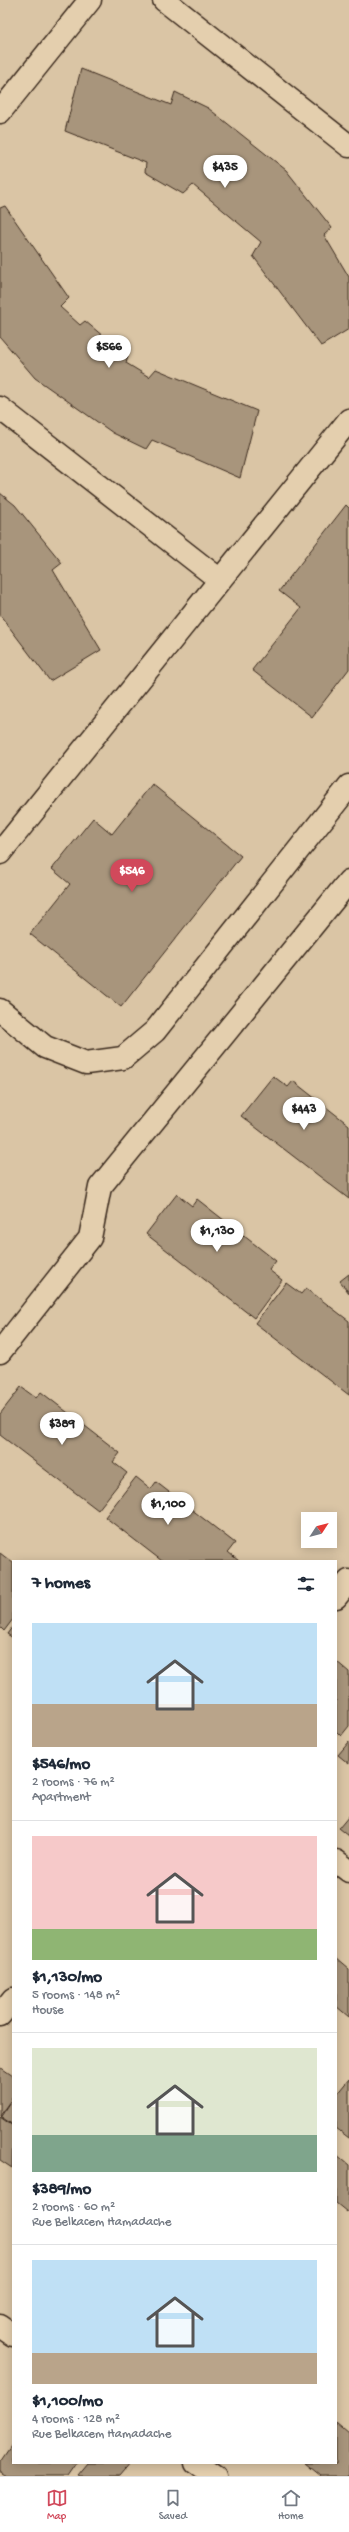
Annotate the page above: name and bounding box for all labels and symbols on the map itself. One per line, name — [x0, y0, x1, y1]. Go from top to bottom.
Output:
pin: $435 — [201, 155, 249, 189]
pin: $566 — [85, 335, 133, 369]
pin: $546 — [108, 859, 156, 893]
pin: $443 — [280, 1097, 328, 1131]
pin: $1,130 — [184, 1219, 250, 1253]
pin: $389 — [38, 1412, 86, 1446]
pin: $1,100 — [135, 1492, 201, 1526]
north arrow — [301, 1512, 337, 1548]

